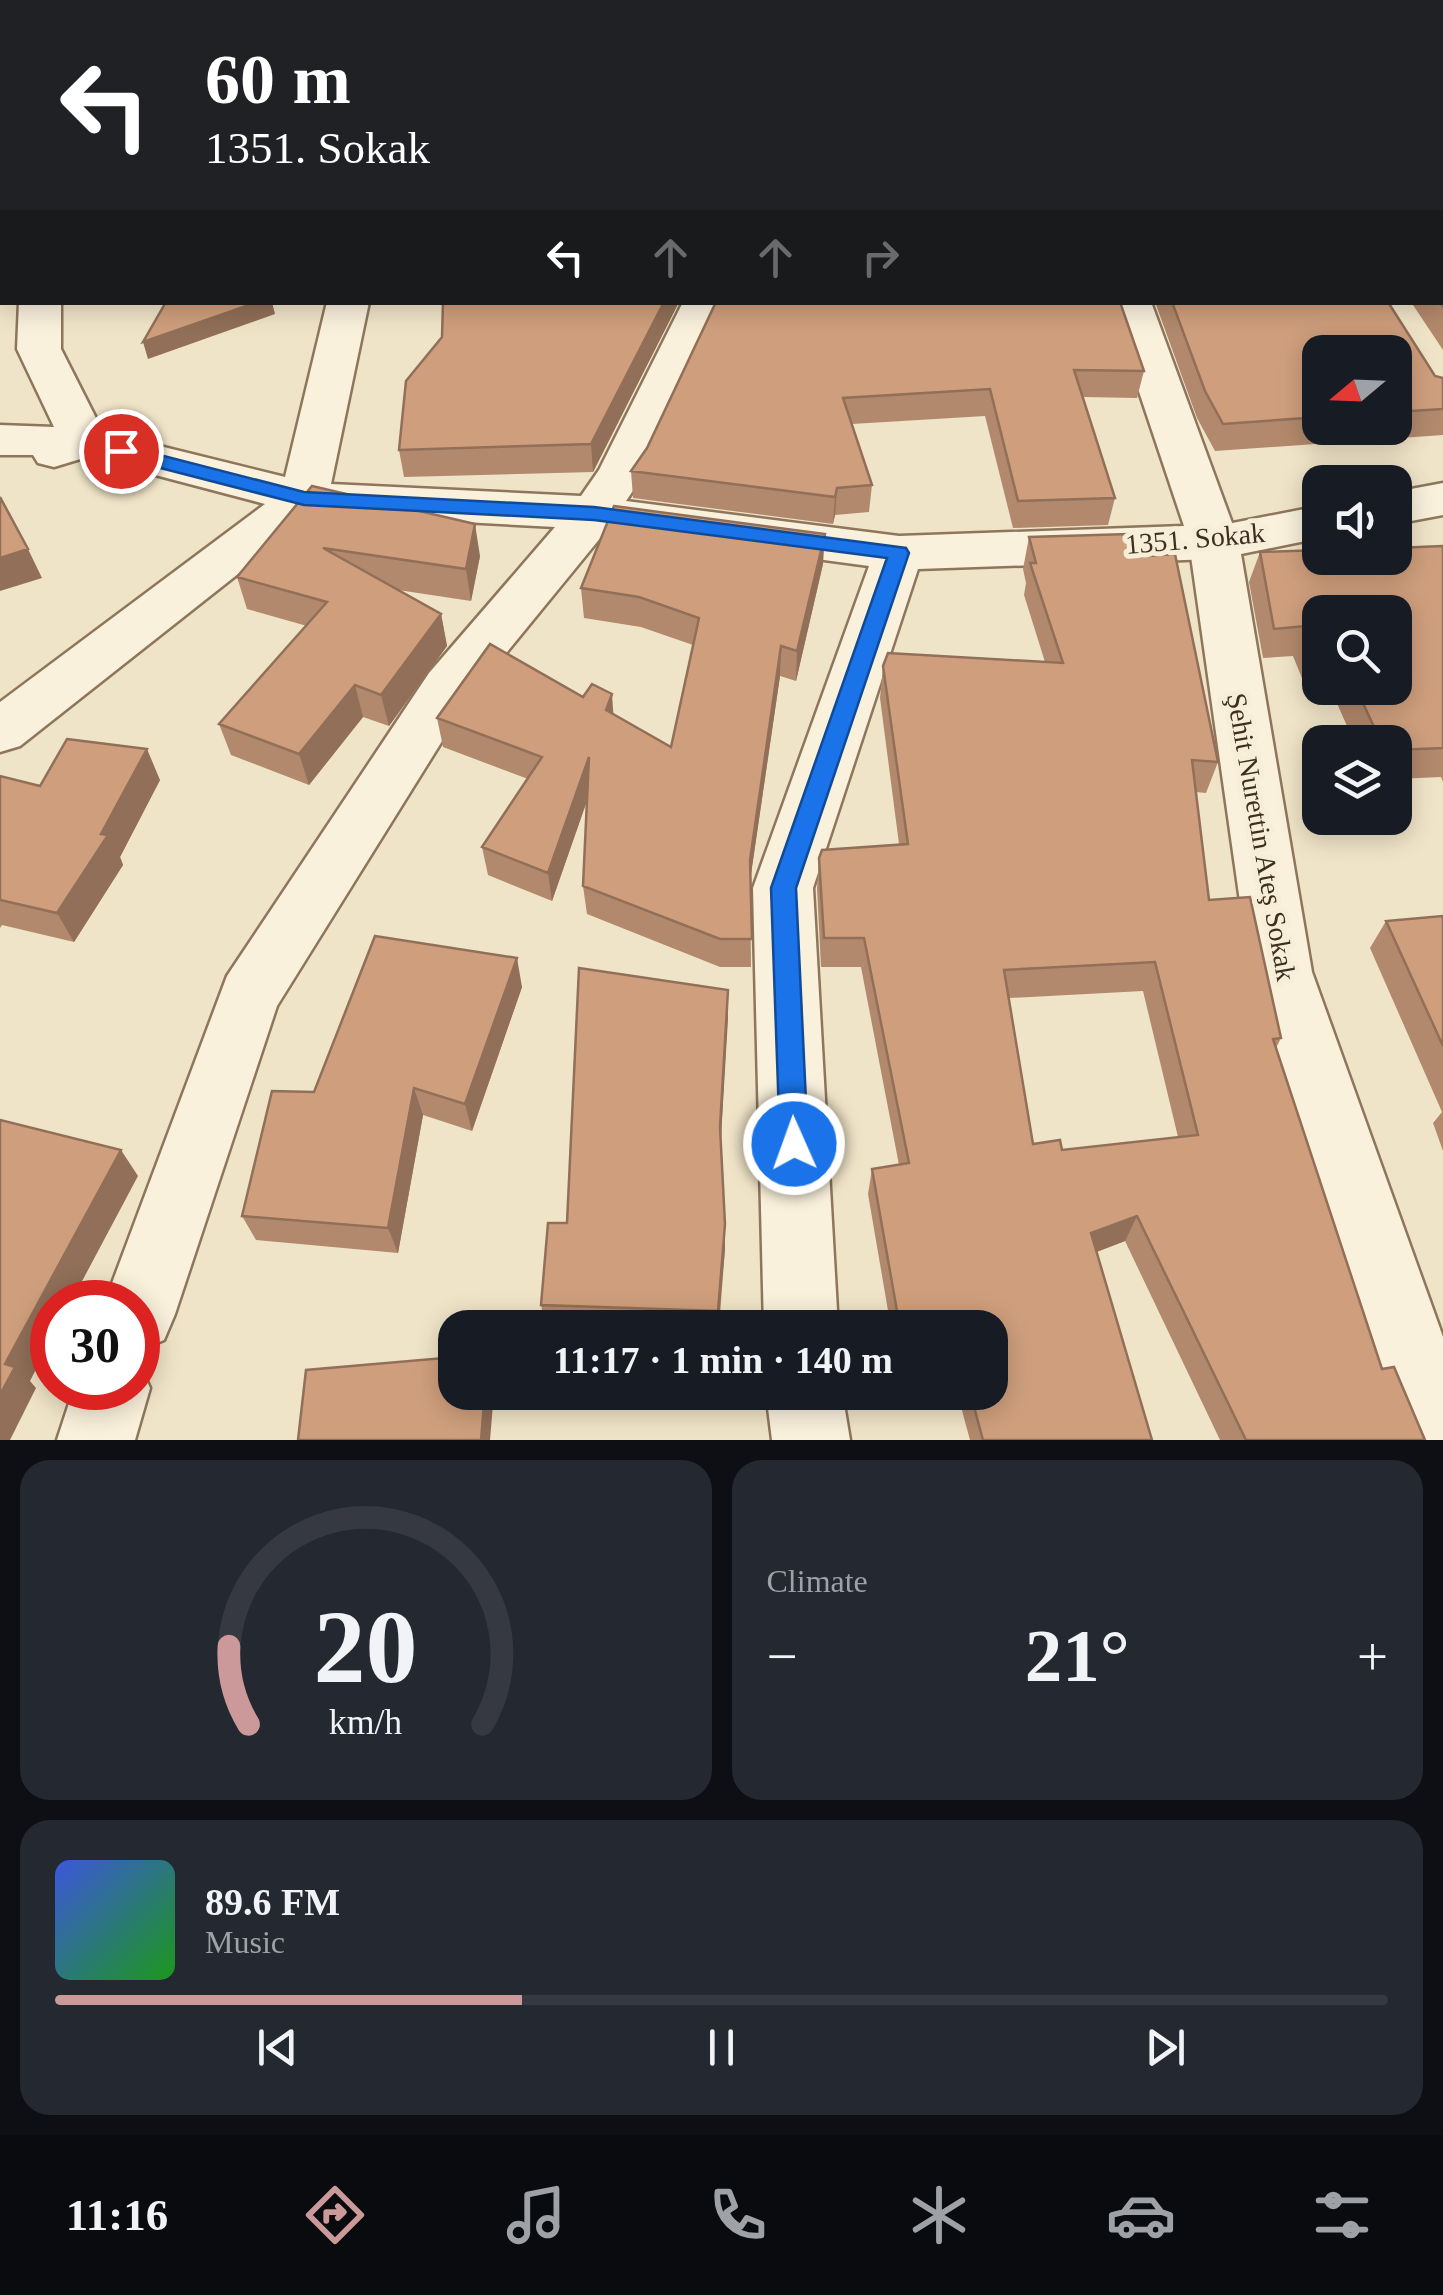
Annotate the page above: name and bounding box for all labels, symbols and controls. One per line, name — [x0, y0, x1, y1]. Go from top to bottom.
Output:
icon: left — [40, 40, 170, 170]
text: 60 m — [205, 41, 351, 118]
text: 1351. Sokak — [205, 123, 430, 173]
icon: left — [538, 230, 593, 285]
icon: ahead — [643, 230, 698, 285]
icon: ahead — [748, 230, 803, 285]
icon: right — [853, 230, 908, 285]
north arrow — [1302, 335, 1412, 445]
map controls — [1302, 335, 1412, 835]
pin — [79, 409, 164, 494]
icon: arrive — [94, 424, 149, 479]
button: sound — [1302, 465, 1412, 575]
street label: 1351. Sokak — [1124, 517, 1266, 560]
button: search — [1302, 595, 1412, 705]
street label: Şehit Nurettin Ateş Sokak — [1221, 691, 1302, 983]
button: layers — [1302, 725, 1412, 835]
position arrow — [742, 1092, 846, 1196]
speed limit sign: 30 — [30, 1280, 160, 1410]
text: 11:17 · 1 min · 140 m — [553, 1339, 893, 1381]
text: Climate — [767, 1563, 868, 1599]
text: 20 — [314, 1589, 418, 1704]
text: 21° — [1025, 1614, 1130, 1697]
text: − — [767, 1626, 798, 1687]
text: + — [1357, 1626, 1388, 1687]
text: km/h — [329, 1702, 403, 1742]
text: 89.6 FM — [205, 1881, 340, 1923]
text: Music — [205, 1924, 285, 1960]
icon: previous — [250, 2020, 305, 2075]
icon: pause — [694, 2020, 749, 2075]
icon: next — [1138, 2020, 1193, 2075]
icon: directions — [300, 2180, 370, 2250]
icon: music — [501, 2180, 571, 2250]
icon: phone — [703, 2180, 773, 2250]
icon: climate — [904, 2180, 974, 2250]
icon: car — [1106, 2180, 1176, 2250]
icon: filters — [1307, 2180, 1377, 2250]
text: 11:16 — [66, 2190, 168, 2240]

